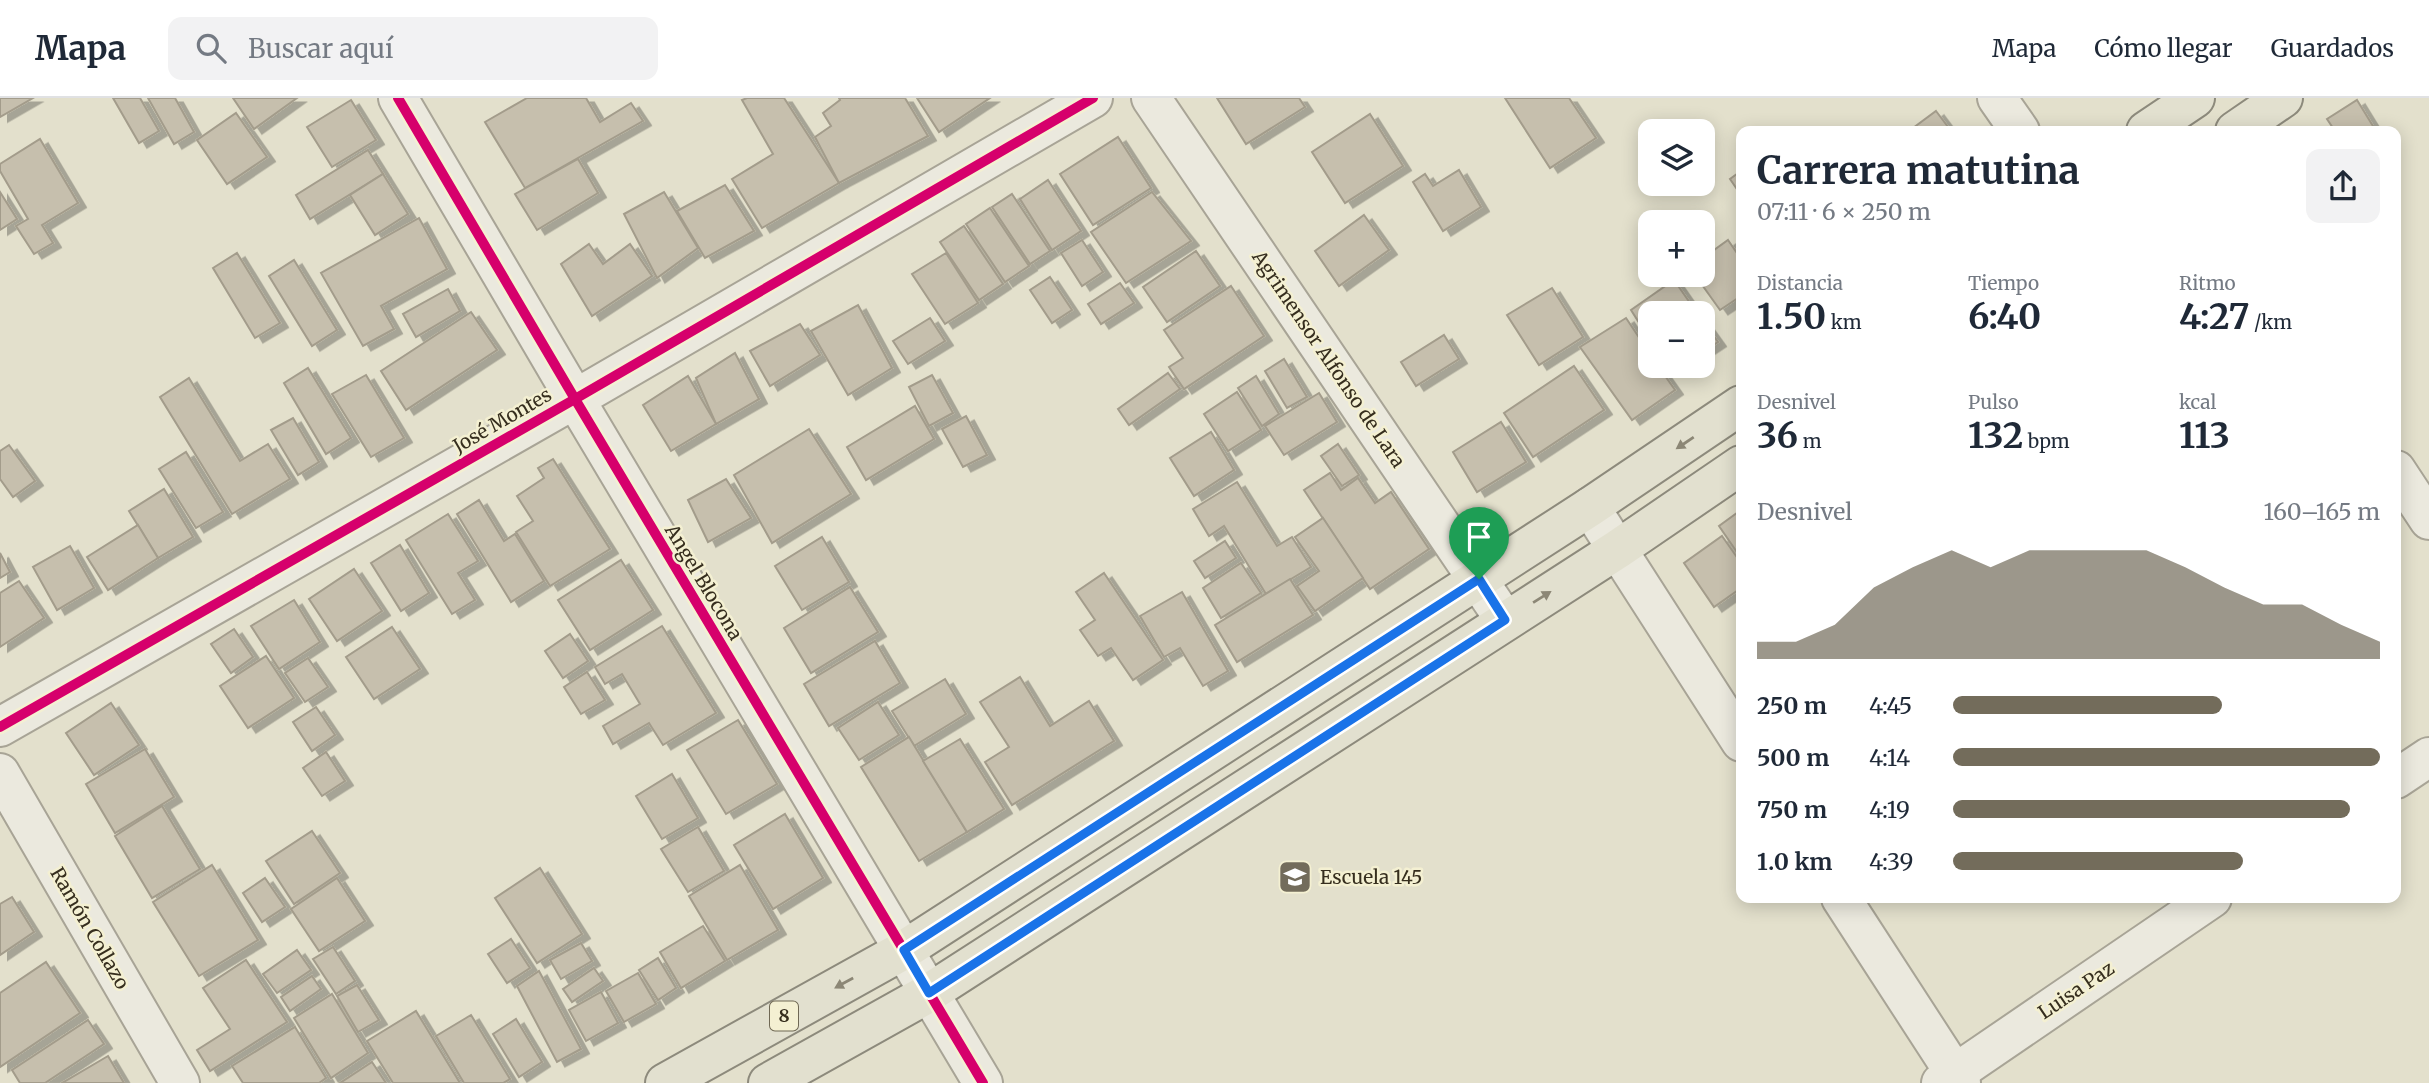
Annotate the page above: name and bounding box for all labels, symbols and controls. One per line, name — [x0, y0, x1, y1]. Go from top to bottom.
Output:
search box — [168, 17, 658, 80]
text: Mapa — [35, 28, 126, 69]
icon: search — [192, 29, 230, 67]
text: Buscar aquí — [248, 32, 393, 65]
text: Mapa — [1992, 33, 2056, 64]
text: Cómo llegar — [2094, 33, 2233, 64]
text: Guardados — [2271, 33, 2394, 64]
map controls — [1638, 119, 1715, 378]
button: layers — [1638, 119, 1715, 196]
text: Carrera matutina — [1757, 147, 2080, 194]
button: share — [2306, 149, 2380, 223]
text: 07:11 · 6 × 250 m — [1757, 197, 1931, 226]
button: + — [1638, 210, 1715, 287]
street label: Agrimensor Alfonso de Lara — [1247, 245, 1411, 472]
text: Distancia — [1757, 271, 1843, 295]
text: Tiempo — [1968, 271, 2039, 295]
text: Ritmo — [2179, 271, 2236, 295]
text: 1.50 — [1757, 295, 1826, 339]
text: 6:40 — [1968, 295, 2041, 339]
text: 4:27 — [2179, 295, 2249, 339]
button: − — [1638, 301, 1715, 378]
text: km — [1826, 310, 1862, 334]
text: /km — [2249, 310, 2292, 334]
street label: José Montes — [448, 382, 556, 458]
text: Desnivel — [1757, 390, 1836, 414]
text: Pulso — [1968, 390, 2018, 414]
text: kcal — [2179, 390, 2216, 414]
text: 36 — [1757, 414, 1798, 458]
text: 132 — [1968, 414, 2023, 458]
text: 113 — [2179, 414, 2230, 458]
text: m — [1798, 429, 1822, 453]
text: bpm — [2023, 429, 2070, 453]
one-way arrow — [1675, 437, 1695, 450]
text: Desnivel — [1757, 497, 1852, 526]
text: 160–165 m — [2263, 497, 2380, 526]
pin — [1449, 507, 1509, 579]
icon: arrive — [1460, 518, 1498, 556]
street label: Angel Blocona — [660, 519, 748, 644]
one-way arrow — [1533, 590, 1552, 603]
text: 250 m — [1757, 691, 1827, 720]
text: 4:45 — [1869, 691, 1912, 720]
text: 500 m — [1757, 743, 1829, 772]
text: 4:14 — [1869, 743, 1910, 772]
text: 750 m — [1757, 795, 1827, 824]
text: 4:19 — [1869, 795, 1910, 824]
text: 1.0 km — [1757, 847, 1832, 876]
text: 4:39 — [1869, 847, 1913, 876]
school or university icon: Escuela 145 — [1276, 858, 1314, 896]
street label: Ramón Collazo — [45, 863, 135, 993]
place label: Escuela 145 — [1320, 865, 1422, 889]
street label: Luisa Paz — [2033, 956, 2119, 1024]
one-way arrow — [835, 977, 854, 989]
road number: 8 — [770, 1001, 798, 1030]

